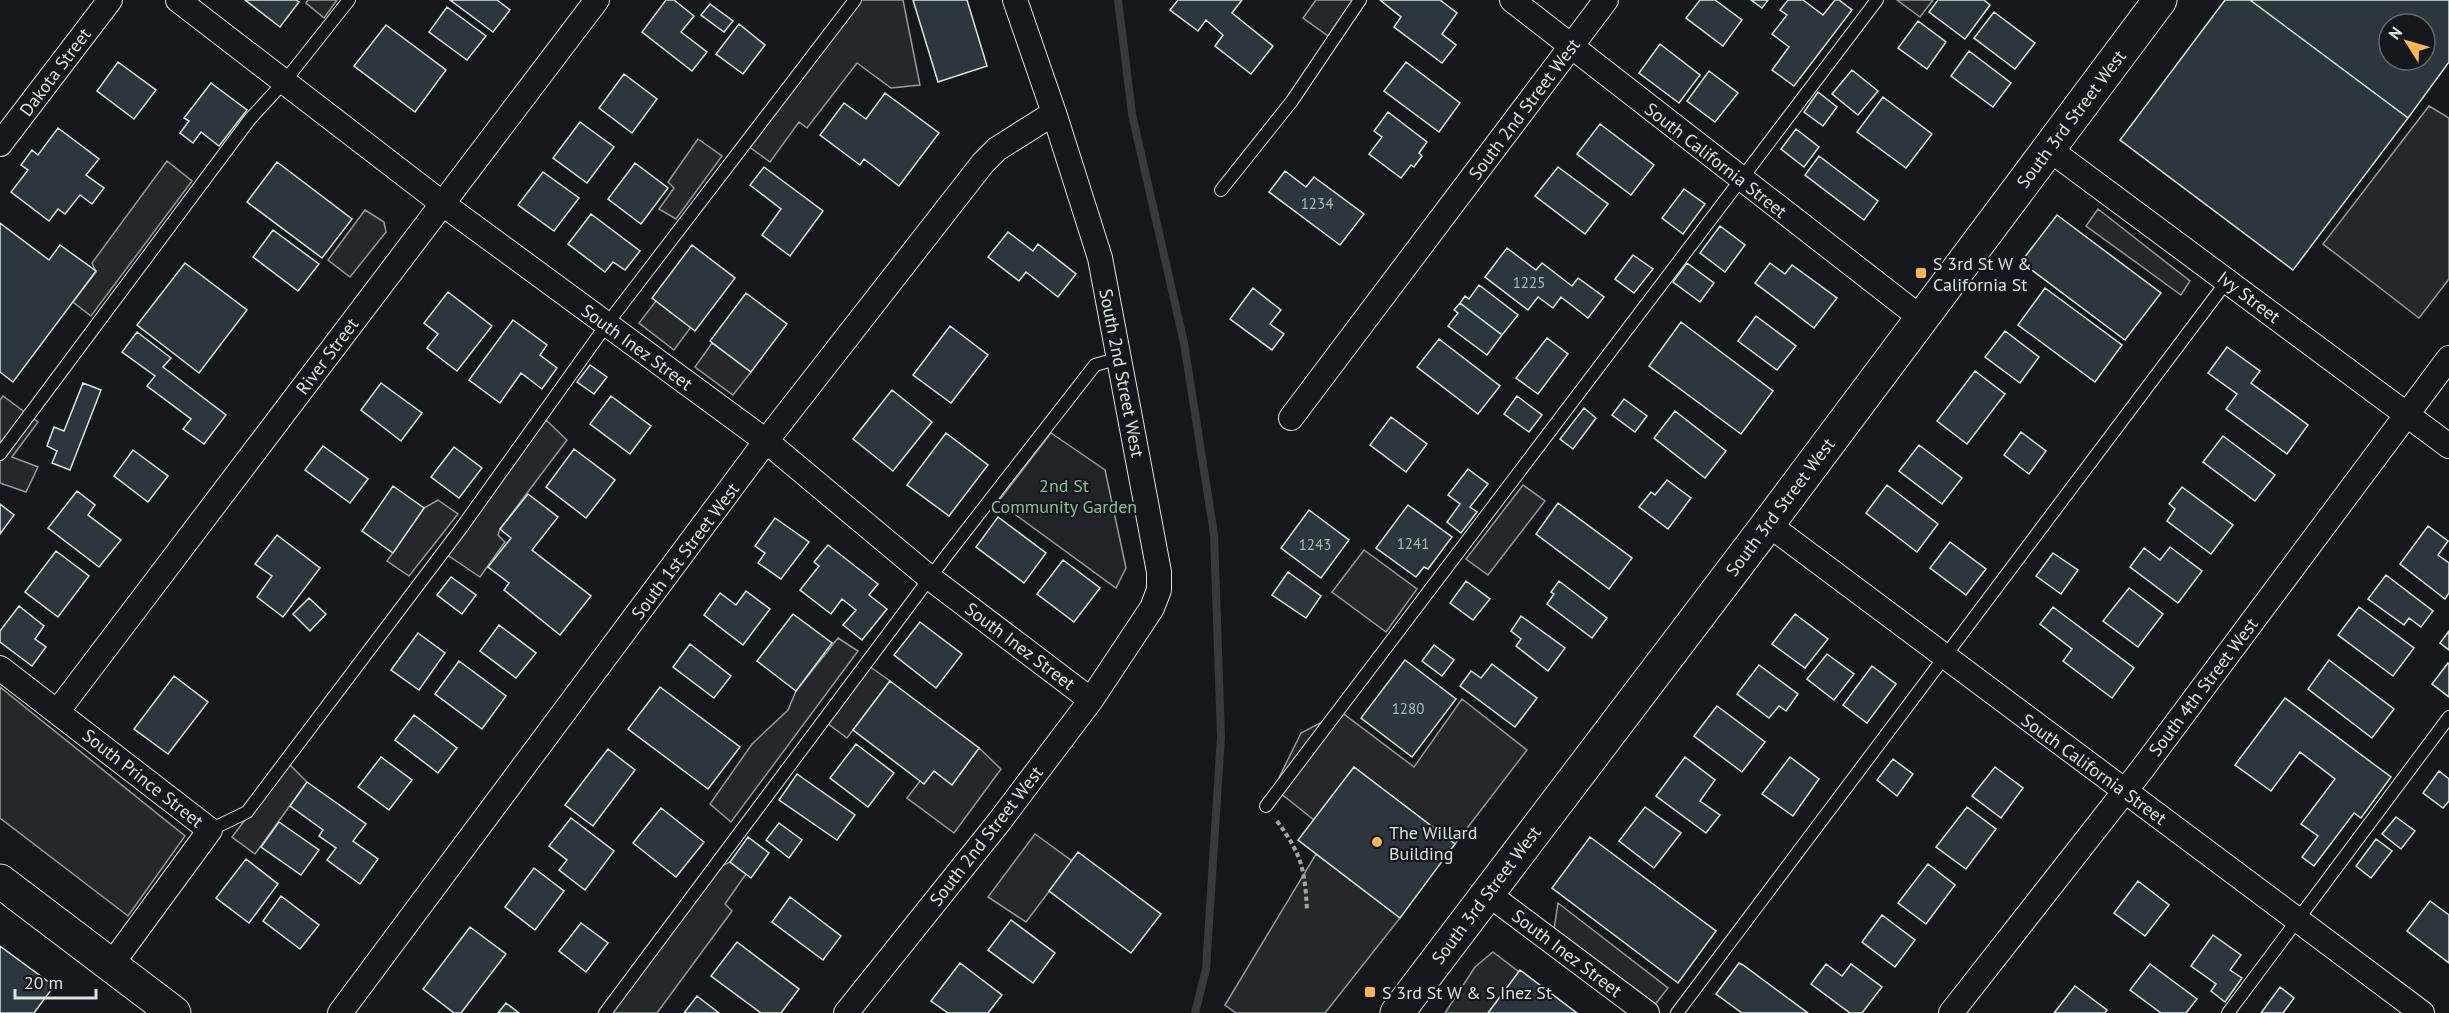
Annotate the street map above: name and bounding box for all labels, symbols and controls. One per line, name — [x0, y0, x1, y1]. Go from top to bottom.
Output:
north arrow — [2377, 12, 2437, 72]
street label: Dakota Street — [14, 23, 96, 121]
text: N — [2384, 23, 2406, 43]
street label: South 2nd Street West — [1463, 34, 1585, 184]
street label: South 3rd Street West — [2011, 45, 2131, 193]
street label: South California Street — [1640, 97, 1792, 223]
house number: 1234 — [1301, 194, 1333, 213]
place label: S 3rd St W & California St — [1933, 252, 2032, 296]
marker: S 3rd St W & California St — [1914, 266, 1928, 280]
street label: Ivy Street — [2213, 266, 2285, 328]
house number: 1225 — [1513, 273, 1545, 292]
street label: South 2nd Street West — [1094, 287, 1150, 459]
street label: South Inez Street — [577, 299, 697, 395]
street label: River Street — [291, 313, 363, 399]
street label: South 3rd Street West — [1720, 433, 1840, 581]
park label: 2nd St Community Garden — [991, 474, 1137, 518]
street label: South 1st Street West — [626, 478, 744, 624]
house number: 1241 — [1397, 534, 1429, 553]
house number: 1243 — [1299, 535, 1331, 554]
street label: South Inez Street — [960, 597, 1080, 695]
street label: South 4th Street West — [2143, 613, 2263, 761]
house number: 1280 — [1392, 699, 1424, 718]
street label: South California Street — [2017, 708, 2171, 830]
street label: South Prince Street — [78, 724, 208, 832]
street label: South 2nd Street West — [924, 761, 1048, 911]
place label: The Willard Building — [1389, 821, 1477, 865]
street label: South 3rd Street West — [1426, 821, 1546, 969]
marker: The Willard Building — [1370, 835, 1384, 849]
street label: South Inez Street — [1507, 904, 1627, 1002]
scale bar — [15, 962, 96, 1000]
text: 20 m — [24, 971, 63, 994]
place label: S 3rd St W & S Inez St — [1382, 981, 1552, 1004]
marker: S 3rd St W & S Inez St — [1363, 985, 1377, 999]

